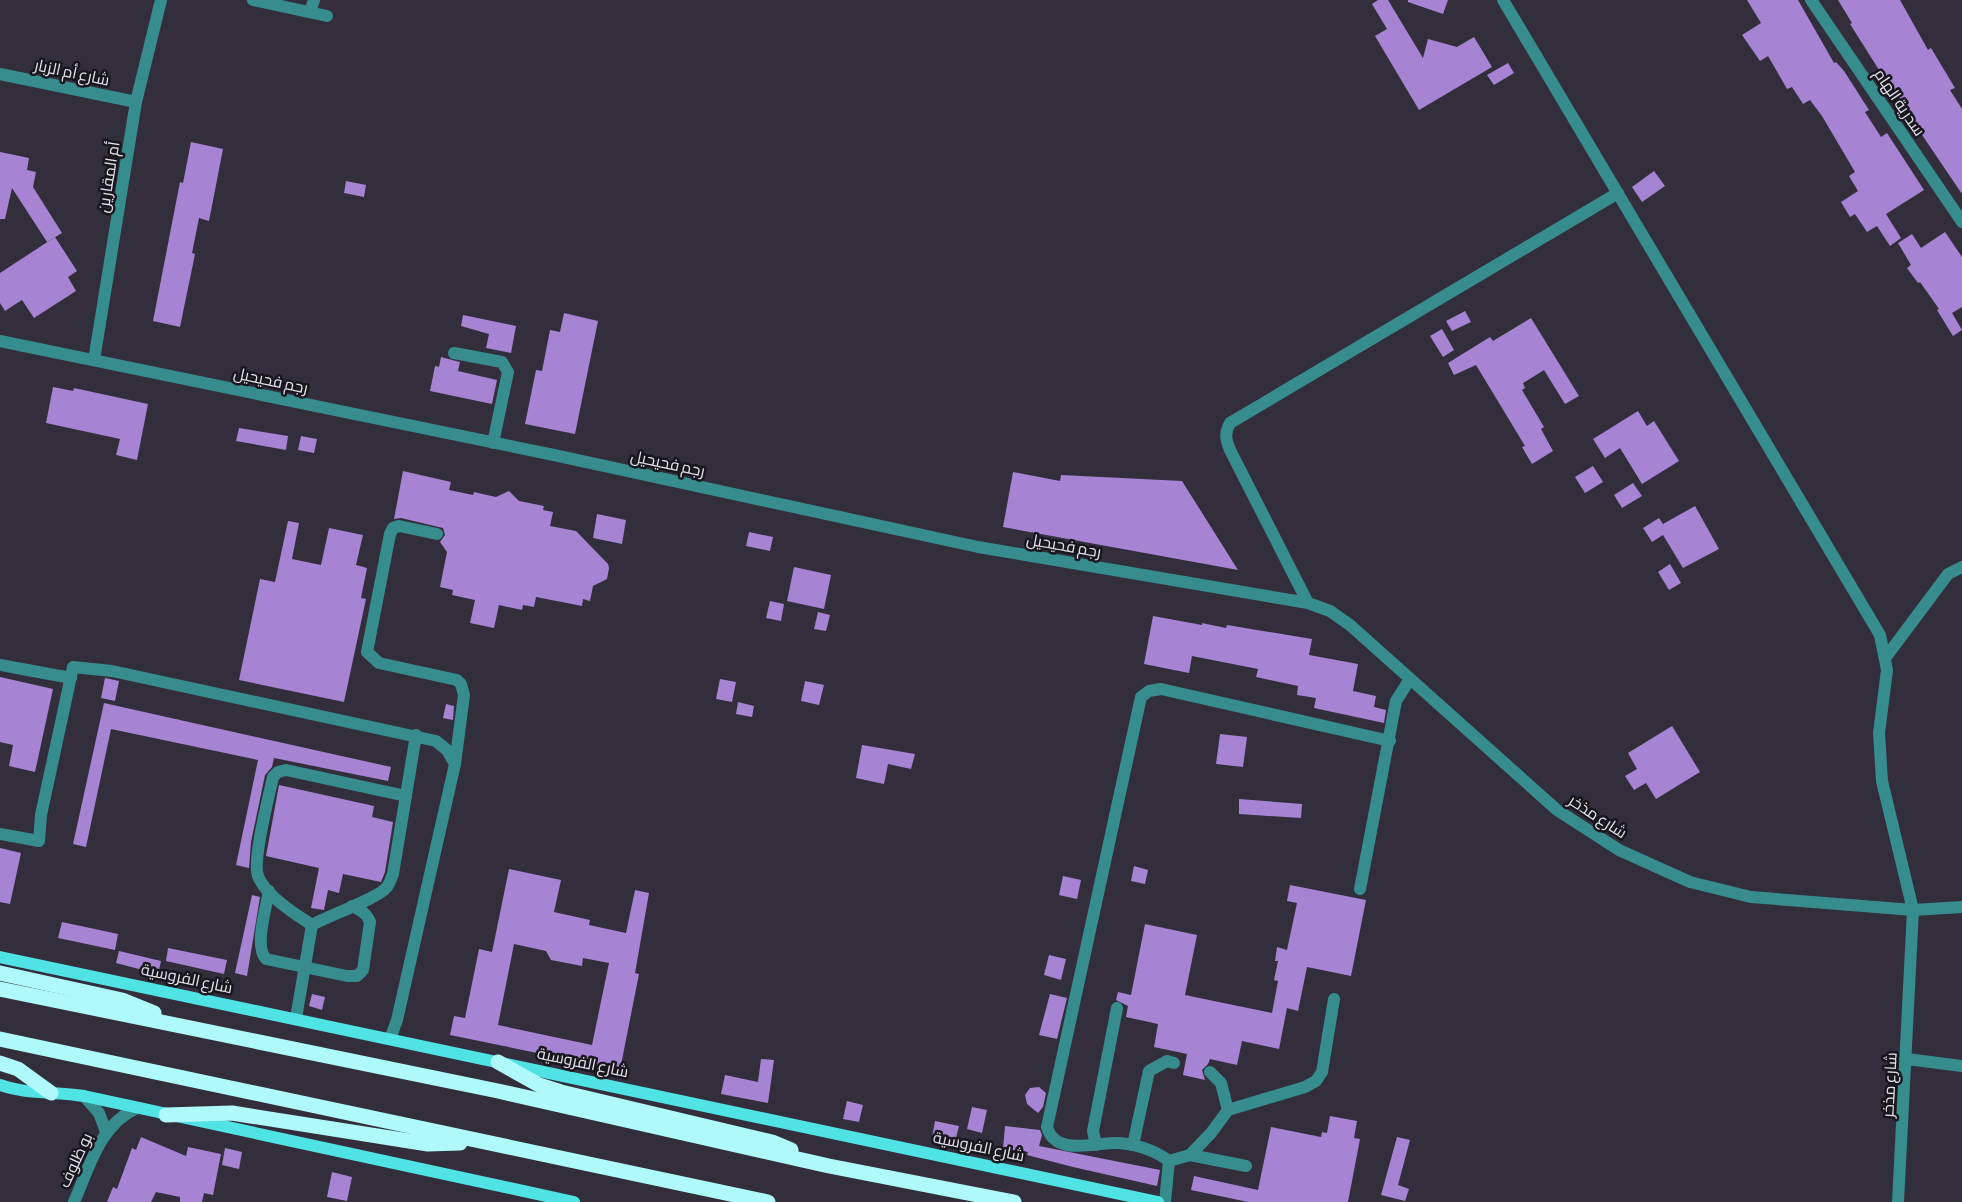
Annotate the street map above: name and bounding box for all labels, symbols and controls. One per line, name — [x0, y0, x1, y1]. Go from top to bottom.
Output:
street label: شارع أم الزبار — [31, 55, 111, 92]
street label: سدرية الهام — [1869, 65, 1929, 141]
street label: أم المقارين — [93, 140, 125, 214]
street label: رجم فحيحيل — [232, 363, 310, 400]
street label: رجم فحيحيل — [629, 446, 707, 483]
street label: رجم فحيحيل — [1025, 530, 1103, 563]
street label: شارع مذخر — [1563, 790, 1630, 844]
street label: شارع الفروسية — [139, 960, 234, 999]
street label: شارع الفروسية — [535, 1044, 630, 1083]
street label: شارع مذخر — [1878, 1052, 1903, 1119]
street label: شارع الفروسية — [931, 1128, 1026, 1167]
street label: بو ظلوف — [55, 1130, 96, 1191]

